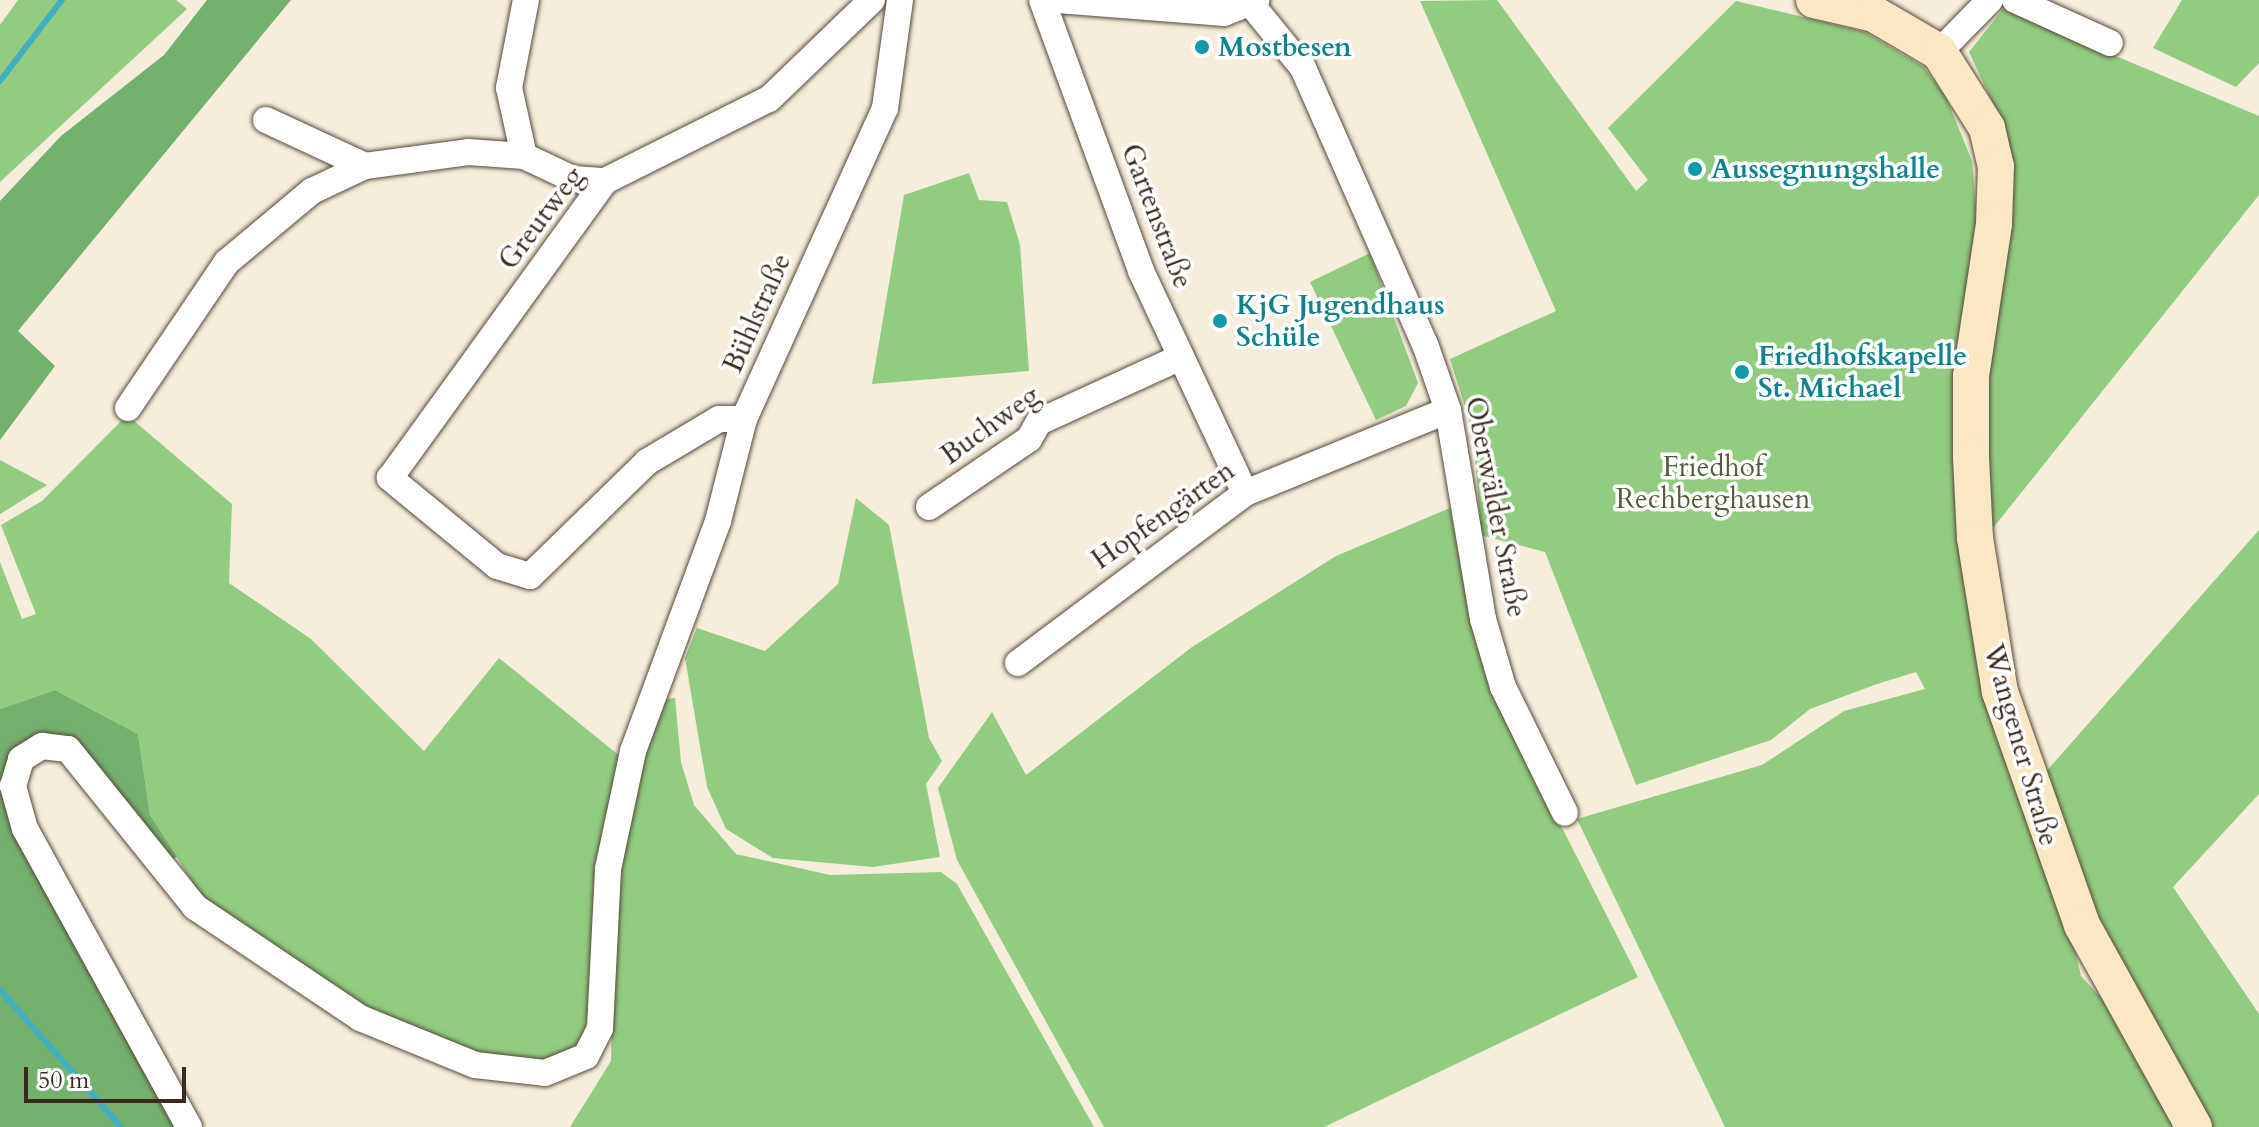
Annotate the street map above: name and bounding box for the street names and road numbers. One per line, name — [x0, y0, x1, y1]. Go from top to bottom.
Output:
street label: Gartenstraße — [1114, 139, 1200, 293]
street label: Greutweg — [491, 160, 591, 276]
street label: Bühlstraße — [716, 248, 798, 378]
street label: Buchweg — [934, 378, 1046, 472]
street label: Oberwälder Straße — [1458, 394, 1534, 620]
street label: Hopfengärten — [1085, 454, 1241, 576]
street label: Wangener Straße — [1976, 640, 2066, 850]

